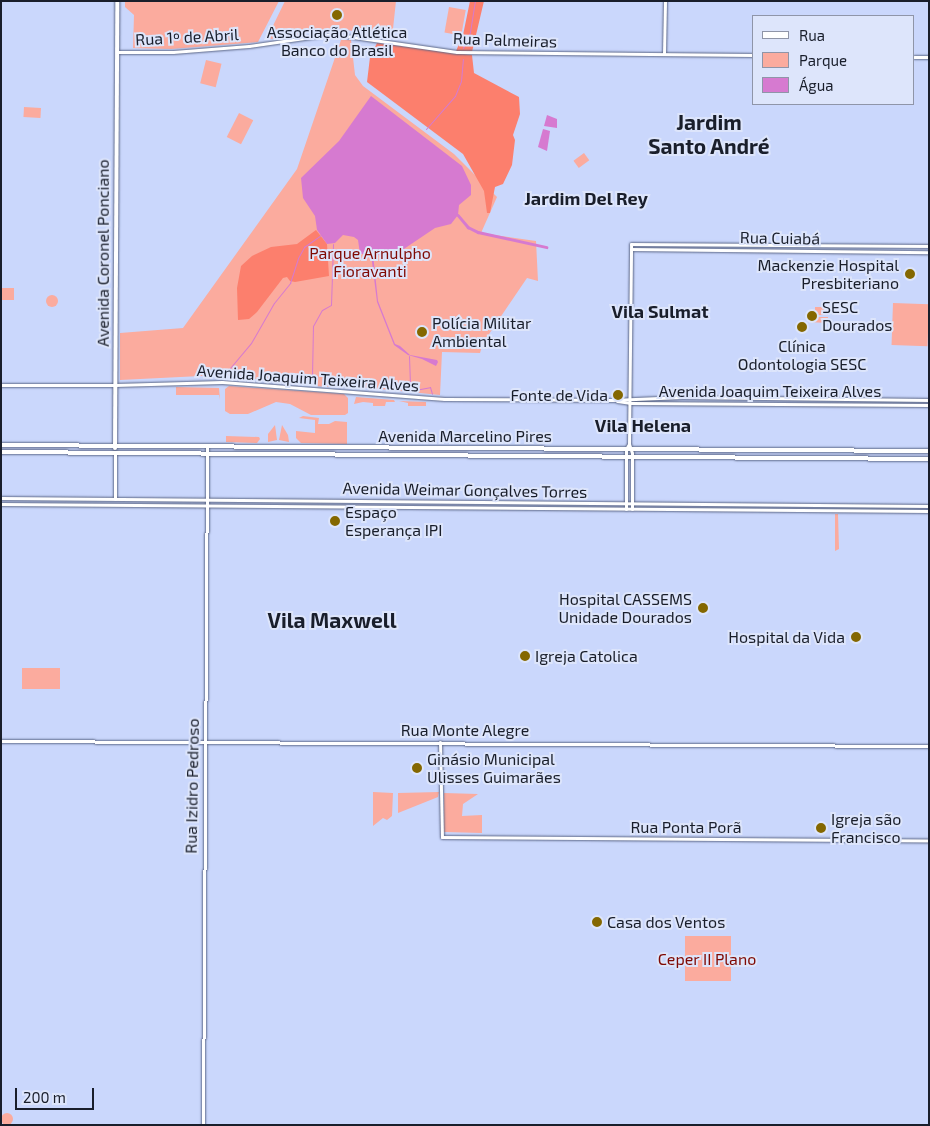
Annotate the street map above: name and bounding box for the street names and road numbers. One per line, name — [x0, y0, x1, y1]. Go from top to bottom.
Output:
street label: Rua 1º de Abril — [135, 25, 239, 49]
street label: Rua Palmeiras — [453, 29, 557, 51]
street label: Avenida Coronel Ponciano — [93, 159, 113, 347]
street label: Rua Cuiabá — [740, 228, 820, 248]
street label: Avenida Joaquim Teixeira Alves — [196, 361, 420, 395]
street label: Avenida Joaquim Teixeira Alves — [658, 381, 882, 401]
street label: Avenida Marcelino Pires — [378, 426, 552, 446]
street label: Avenida Weimar Gonçalves Torres — [342, 478, 588, 502]
street label: Rua Izidro Pedroso — [181, 718, 203, 854]
street label: Rua Monte Alegre — [400, 720, 530, 740]
street label: Rua Ponta Porã — [630, 817, 742, 837]

